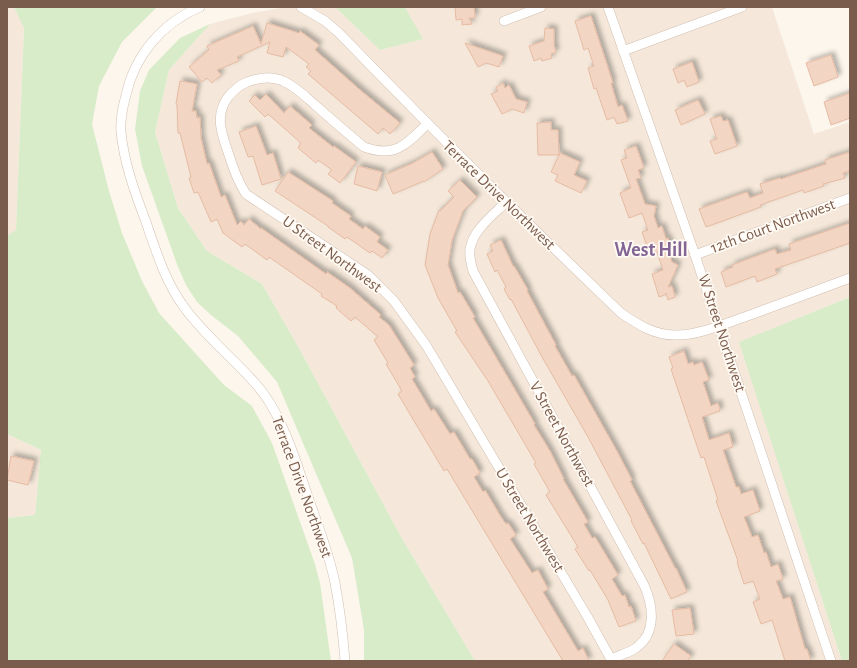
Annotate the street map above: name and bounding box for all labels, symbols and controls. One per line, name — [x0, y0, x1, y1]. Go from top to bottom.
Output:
street label: Terrace Drive Northwest — [440, 137, 558, 253]
street label: 12th Court Northwest — [709, 196, 837, 256]
street label: U Street Northwest — [279, 213, 385, 295]
district label: West Hill — [614, 240, 688, 260]
street label: W Street Northwest — [695, 272, 749, 394]
street label: V Street Northwest — [527, 379, 597, 489]
street label: Terrace Drive Northwest — [269, 414, 335, 560]
street label: U Street Northwest — [493, 465, 567, 575]

